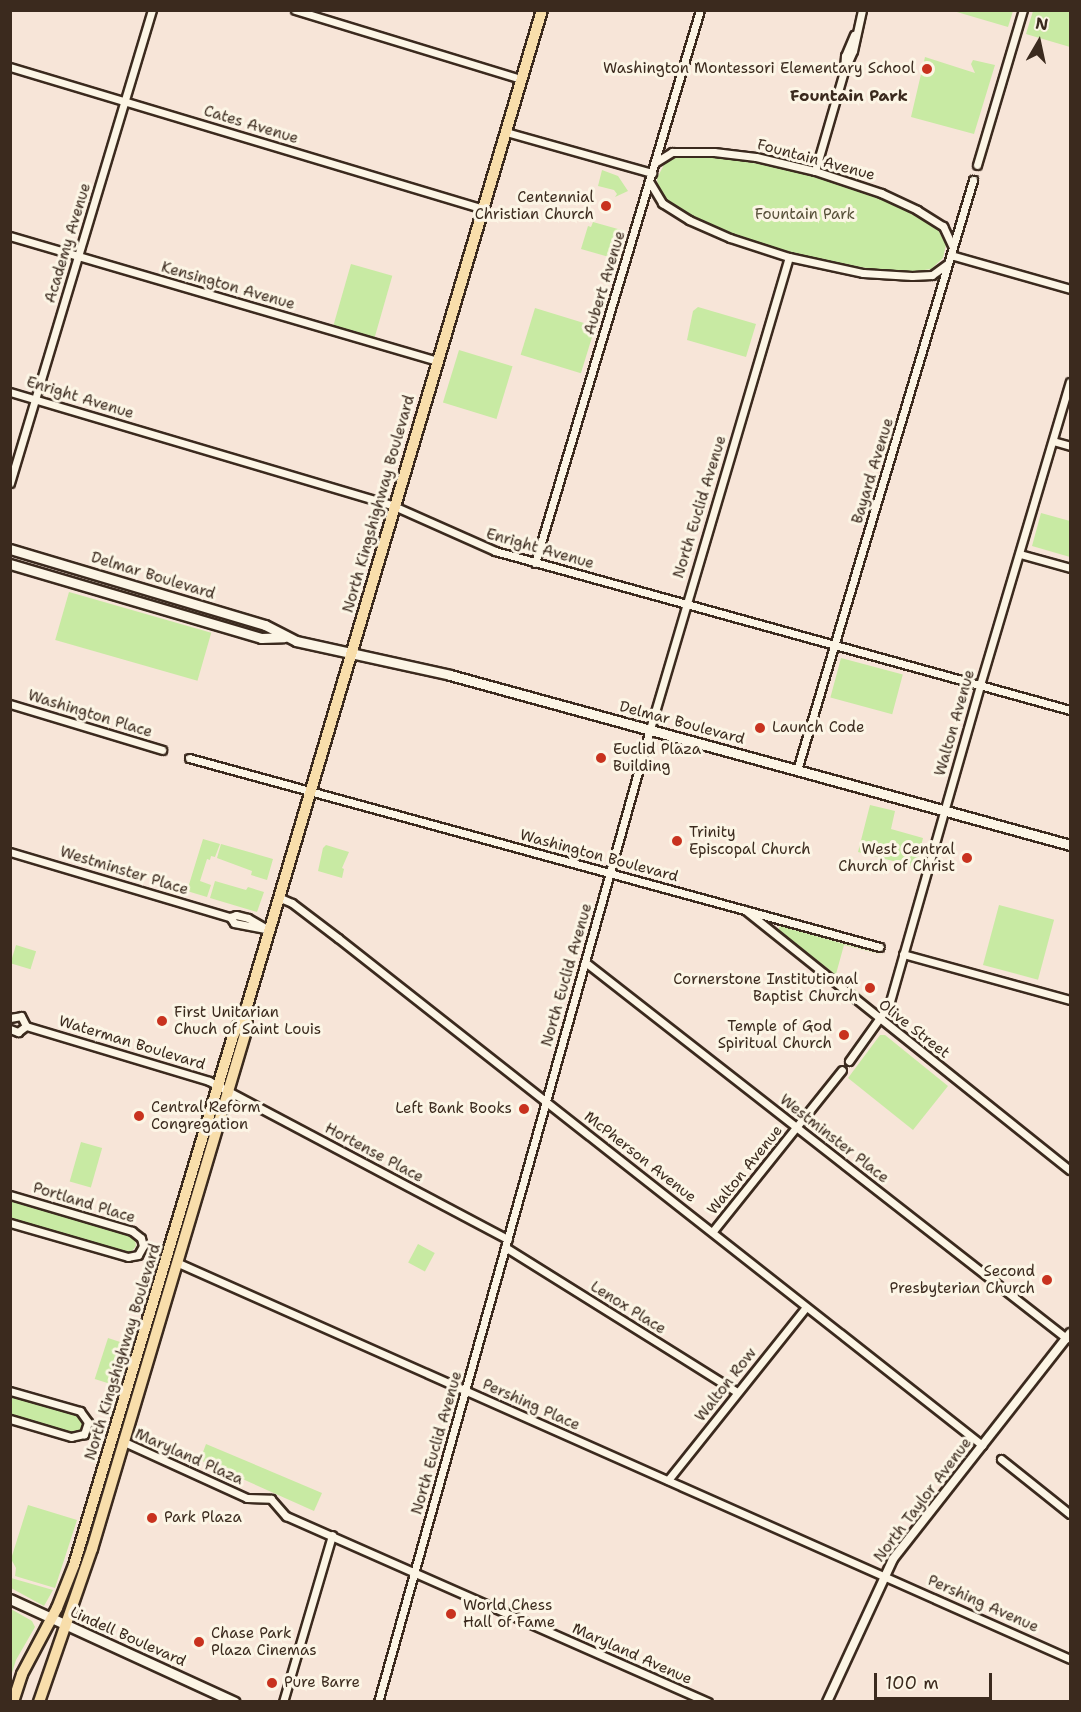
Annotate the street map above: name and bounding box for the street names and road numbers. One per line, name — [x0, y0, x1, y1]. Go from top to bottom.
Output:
street label: Cates Avenue — [202, 102, 300, 148]
street label: Fountain Avenue — [755, 136, 877, 184]
street label: Academy Avenue — [41, 181, 95, 305]
street label: Aubert Avenue — [581, 229, 629, 337]
street label: Kensington Avenue — [159, 258, 297, 314]
street label: Enright Avenue — [24, 373, 136, 423]
street label: North Kingshighway Boulevard — [339, 393, 419, 615]
street label: Bayard Avenue — [848, 416, 898, 526]
street label: North Euclid Avenue — [670, 434, 730, 580]
street label: Enright Avenue — [484, 525, 596, 573]
street label: Delmar Boulevard — [89, 549, 217, 603]
street label: Walton Avenue — [931, 668, 979, 778]
street label: Washington Place — [26, 686, 154, 742]
street label: Delmar Boulevard — [617, 698, 747, 748]
street label: Washington Boulevard — [518, 826, 680, 886]
street label: Westminster Place — [58, 843, 190, 899]
street label: North Euclid Avenue — [538, 901, 596, 1049]
street label: Olive Street — [875, 996, 953, 1062]
street label: Waterman Boulevard — [56, 1012, 208, 1074]
street label: Westminster Place — [776, 1091, 892, 1187]
street label: McPherson Avenue — [580, 1108, 700, 1206]
street label: Hortense Place — [322, 1119, 426, 1187]
street label: Walton Avenue — [703, 1122, 787, 1218]
street label: Portland Place — [31, 1179, 137, 1227]
street label: North Kingshighway Boulevard — [81, 1242, 165, 1462]
street label: Lenox Place — [587, 1278, 669, 1338]
street label: Walton Row — [692, 1345, 760, 1425]
street label: North Euclid Avenue — [408, 1369, 466, 1517]
street label: Pershing Place — [479, 1375, 583, 1435]
street label: Maryland Plaza — [132, 1425, 246, 1489]
street label: North Taylor Avenue — [870, 1434, 976, 1566]
street label: Pershing Avenue — [925, 1571, 1041, 1637]
street label: Lindell Boulevard — [67, 1603, 189, 1671]
street label: Maryland Avenue — [569, 1620, 695, 1688]

